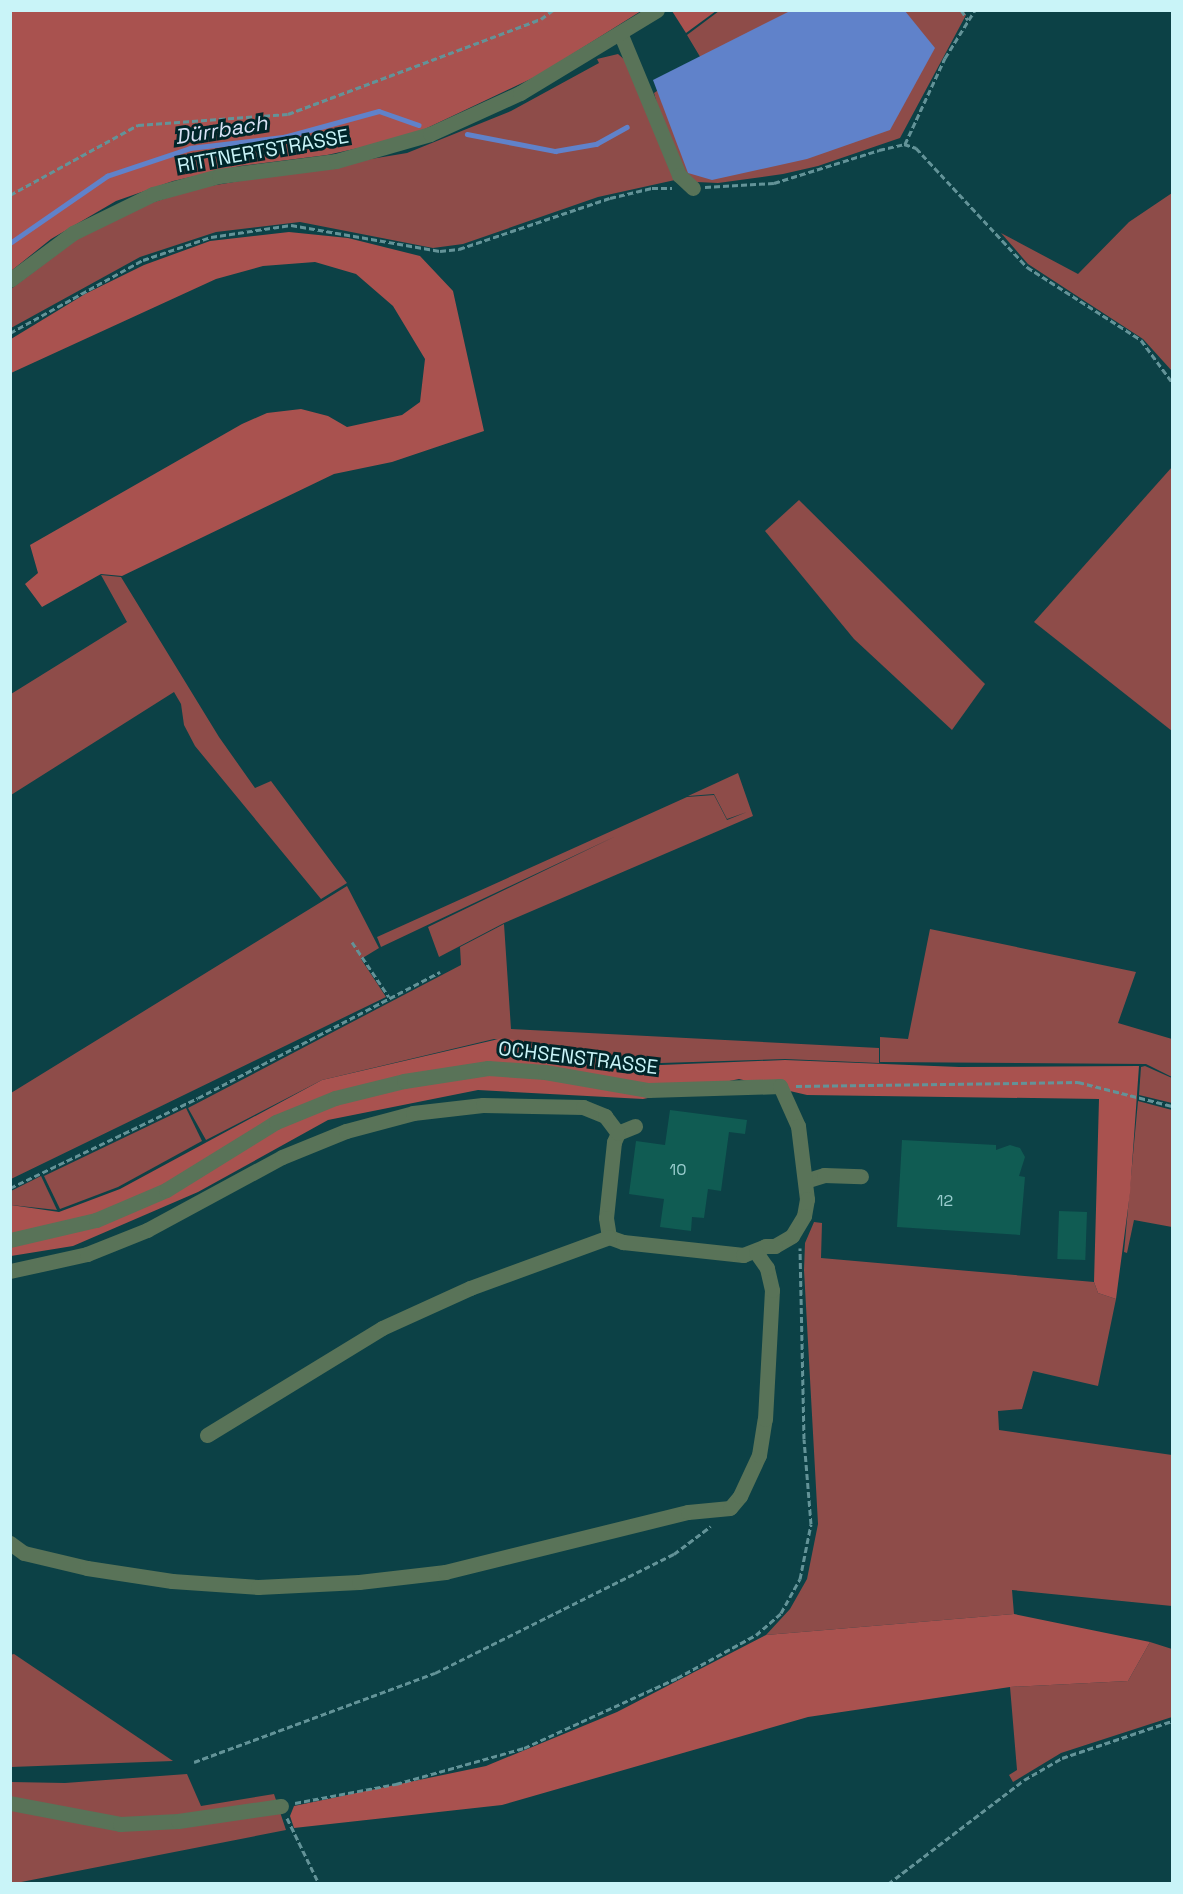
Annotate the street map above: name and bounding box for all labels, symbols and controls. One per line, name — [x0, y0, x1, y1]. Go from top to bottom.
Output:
water label: Dürrbach — [173, 110, 269, 150]
street label: RITTNERTSTRASSE — [175, 124, 351, 178]
street label: OCHSENSTRASSE — [497, 1036, 659, 1080]
house number: 10 — [670, 1160, 686, 1180]
house number: 12 — [937, 1191, 953, 1211]

